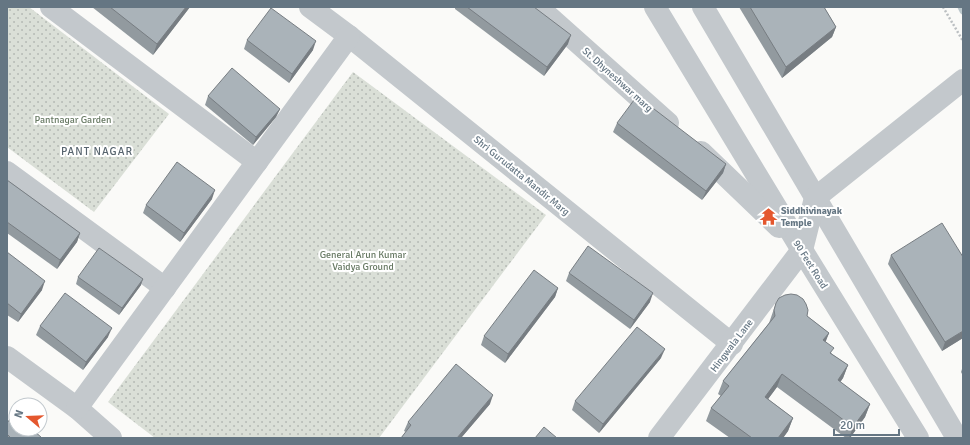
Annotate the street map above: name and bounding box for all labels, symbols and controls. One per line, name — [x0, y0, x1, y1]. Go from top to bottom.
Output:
street label: St. Dhyneshwar marg — [580, 45, 655, 114]
park label: Pantnagar Garden — [34, 114, 112, 126]
street label: Shri Gurudatta Mandir Marg — [471, 133, 572, 218]
district label: PANT NAGAR — [61, 145, 133, 158]
place label: Siddhivinayak Temple — [781, 205, 843, 229]
temple icon: Siddhivinayak Temple — [758, 206, 778, 226]
street label: 90 Feet Road — [790, 238, 830, 291]
park label: General Arun Kumar Vaidya Ground — [320, 249, 407, 273]
street label: Hingwala Lane — [708, 317, 756, 374]
north arrow — [8, 397, 48, 437]
text: N — [12, 408, 26, 420]
scale bar — [834, 411, 899, 437]
text: 20 m — [840, 418, 865, 433]

